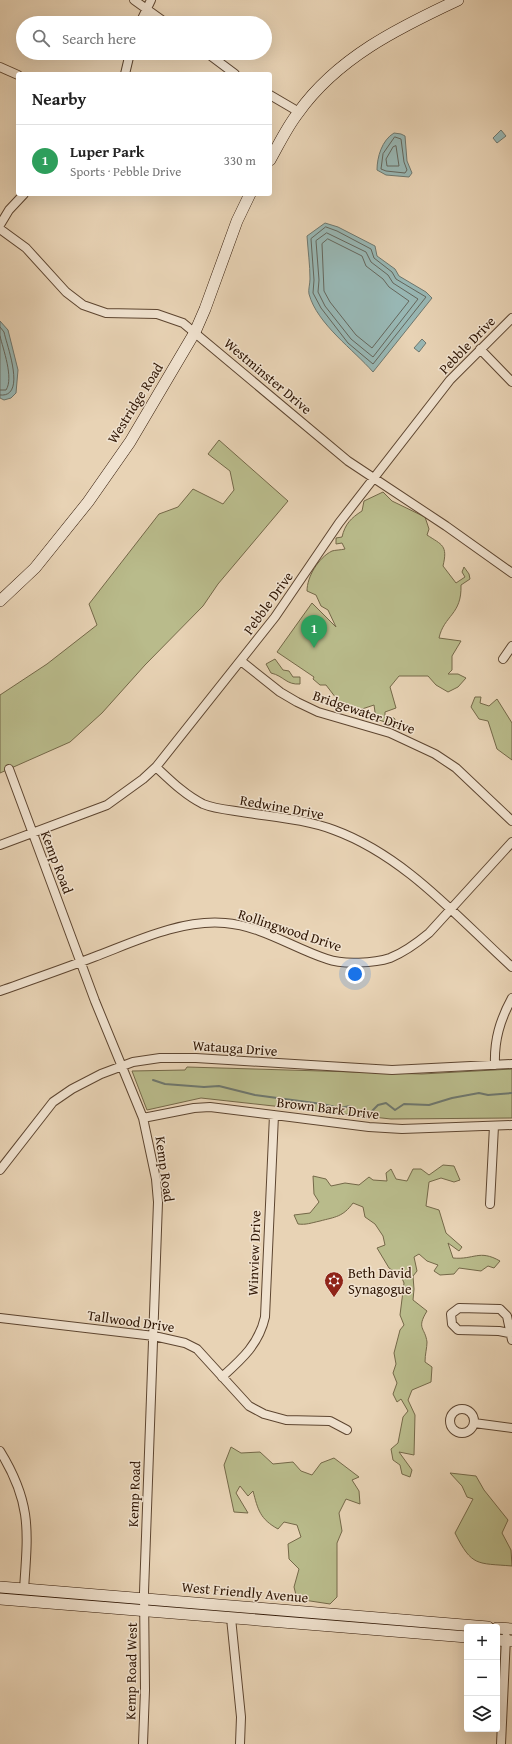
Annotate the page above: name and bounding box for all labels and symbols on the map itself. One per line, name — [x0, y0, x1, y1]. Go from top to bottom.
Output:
street label: Pebble Drive — [434, 311, 500, 378]
street label: Westminster Drive — [220, 333, 316, 419]
street label: Westridge Road — [102, 358, 168, 447]
street label: Pebble Drive — [238, 567, 298, 639]
pin: 1 — [301, 615, 327, 648]
street label: Bridgewater Drive — [310, 685, 418, 739]
street label: Redwine Drive — [238, 790, 326, 824]
street label: Kemp Road — [36, 827, 78, 897]
street label: Rollingwood Drive — [236, 904, 345, 956]
your location — [345, 964, 365, 984]
street label: Watauga Drive — [192, 1035, 279, 1061]
street label: Brown Bark Drive — [276, 1092, 381, 1124]
street label: Kemp Road — [150, 1135, 180, 1204]
street label: Winview Drive — [243, 1209, 266, 1296]
place label: Beth David Synagogue — [348, 1263, 412, 1299]
synagogue icon: Beth David Synagogue — [323, 1270, 345, 1298]
street label: Tallwood Drive — [86, 1305, 176, 1337]
street label: Kemp Road — [123, 1460, 145, 1527]
street label: West Friendly Avenue — [181, 1577, 310, 1608]
street label: Kemp Road West — [120, 1622, 142, 1720]

